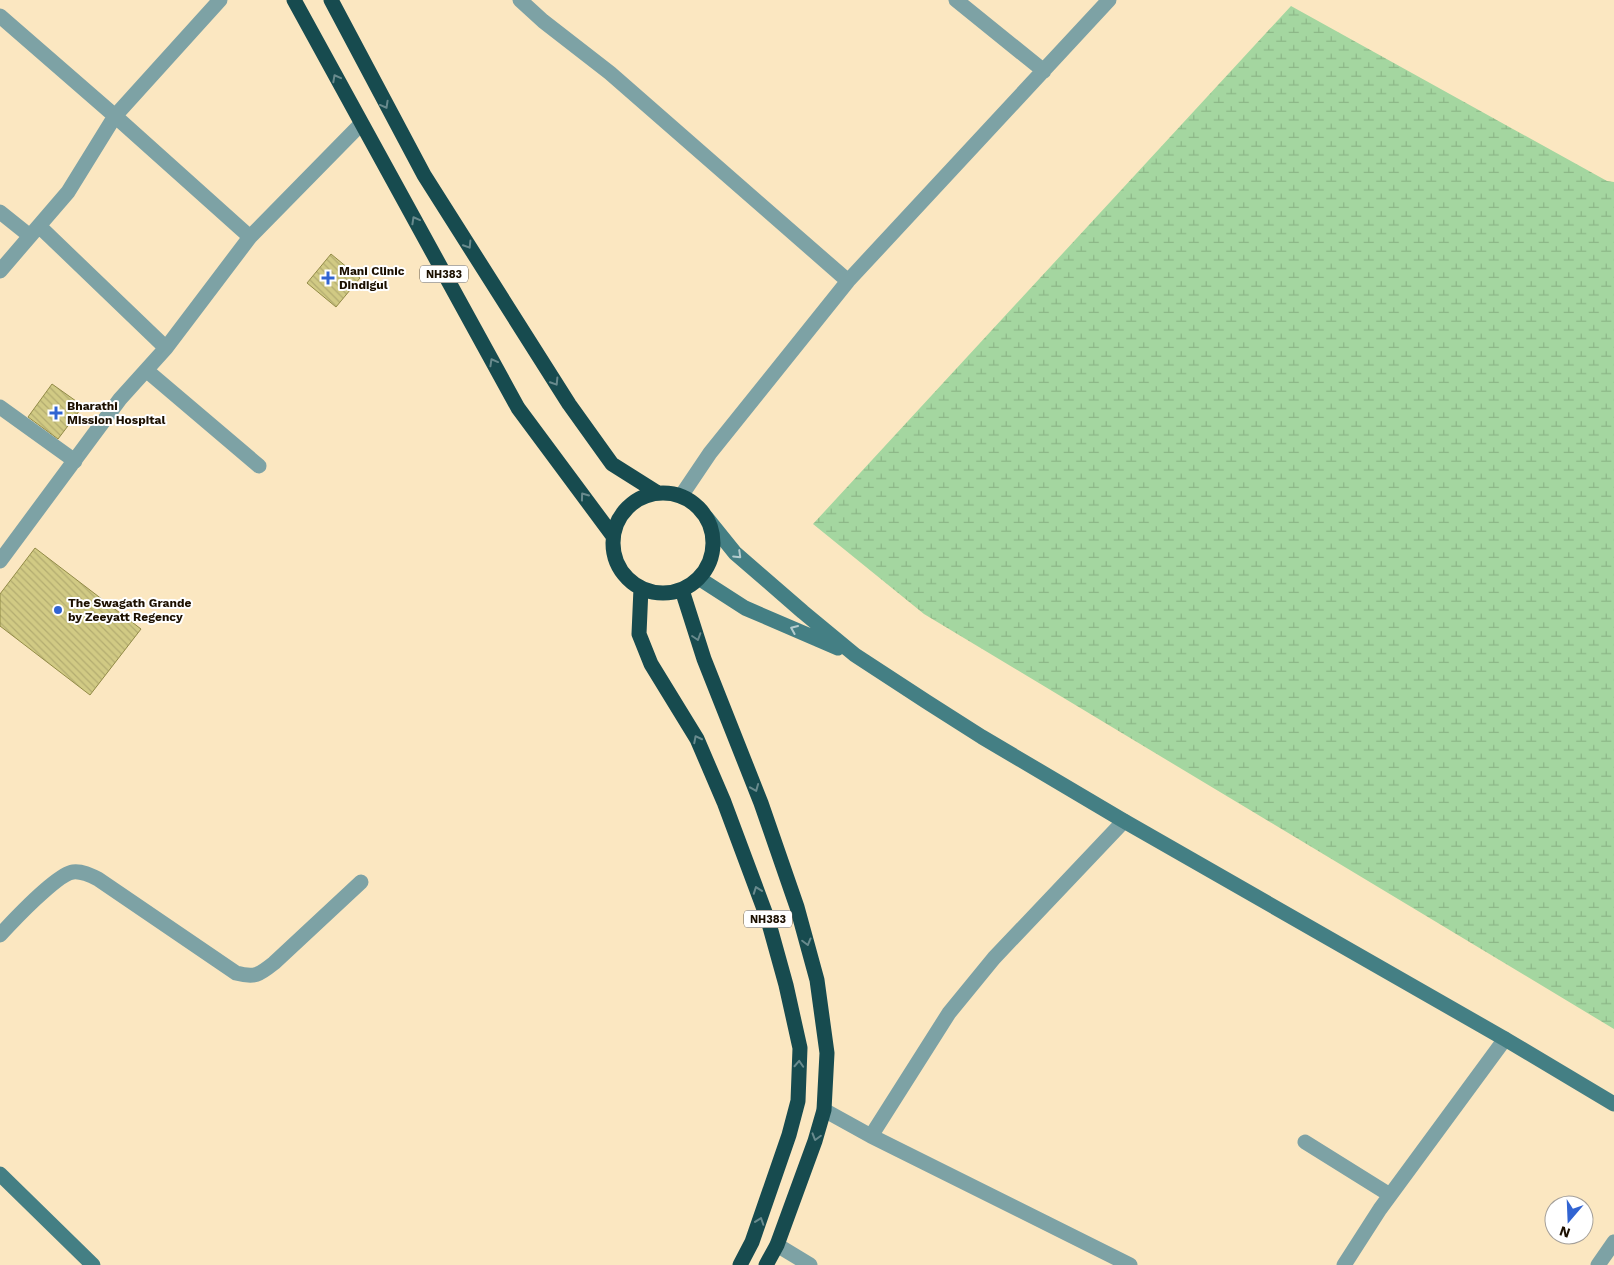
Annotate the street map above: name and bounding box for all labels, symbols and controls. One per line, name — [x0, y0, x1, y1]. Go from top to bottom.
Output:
one-way arrow — [332, 74, 342, 83]
one-way arrow — [379, 100, 389, 109]
one-way arrow — [411, 216, 421, 225]
one-way arrow — [462, 240, 471, 249]
place label: Mani Clinic Dindigul — [339, 264, 405, 292]
road number: NH383 — [420, 266, 468, 282]
marker: Mani Clinic Dindigul — [321, 271, 335, 285]
one-way arrow — [489, 358, 499, 367]
one-way arrow — [549, 377, 558, 386]
place label: Bharathi Mission Hospital — [67, 399, 166, 427]
marker: Bharathi Mission Hospital — [49, 406, 63, 420]
one-way arrow — [580, 493, 590, 502]
one-way arrow — [732, 549, 741, 558]
place label: The Swagath Grande by Zeeyatt Regency — [68, 596, 191, 624]
marker: The Swagath Grande by Zeeyatt Regency — [52, 604, 64, 616]
one-way arrow — [790, 624, 799, 635]
one-way arrow — [691, 632, 701, 640]
one-way arrow — [693, 736, 703, 745]
one-way arrow — [750, 784, 760, 792]
one-way arrow — [753, 886, 763, 895]
road number: NH383 — [744, 911, 792, 928]
one-way arrow — [801, 938, 811, 946]
one-way arrow — [794, 1060, 805, 1068]
one-way arrow — [812, 1132, 822, 1140]
north arrow — [1544, 1195, 1594, 1245]
one-way arrow — [754, 1217, 764, 1225]
text: N — [1557, 1223, 1572, 1242]

